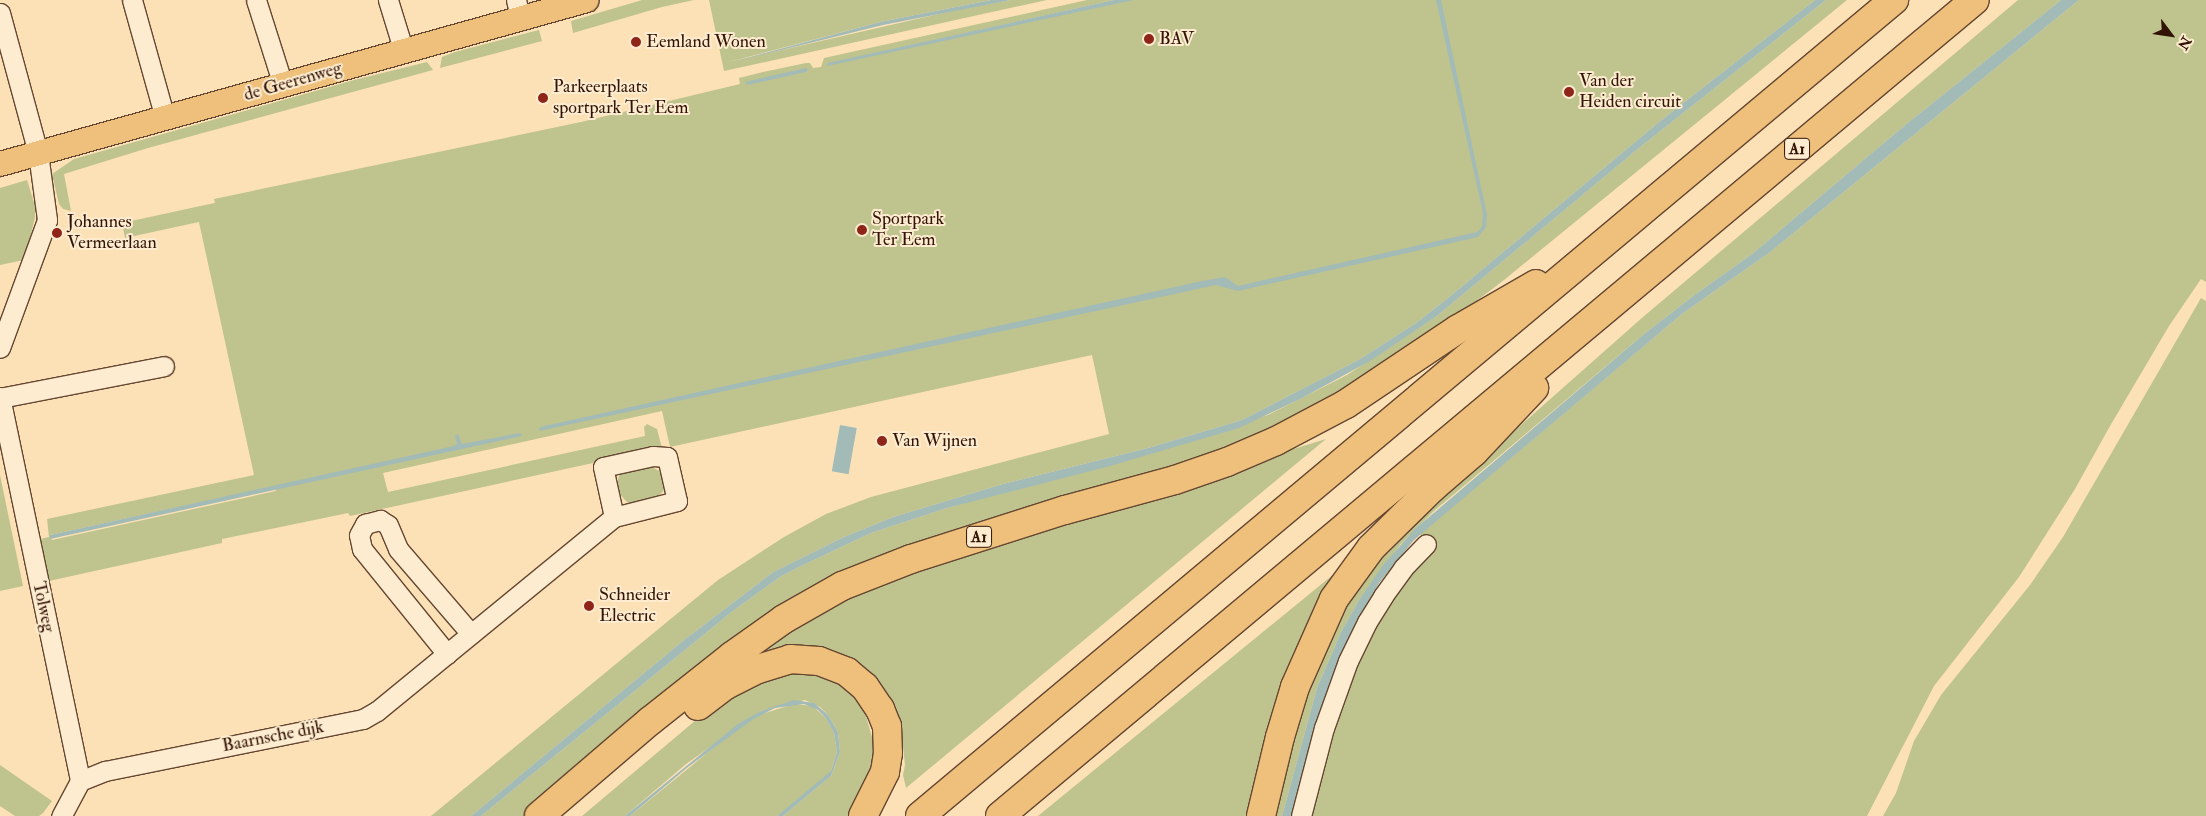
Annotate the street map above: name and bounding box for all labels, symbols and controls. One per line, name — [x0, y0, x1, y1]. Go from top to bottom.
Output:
north arrow — [2146, 10, 2196, 60]
place label: BAV — [1159, 28, 1194, 50]
place label: Eemland Wonen — [646, 31, 766, 53]
marker: BAV — [1143, 33, 1155, 45]
text: N — [2174, 33, 2195, 53]
marker: Eemland Wonen — [630, 36, 642, 48]
street label: de Geerenweg — [242, 58, 344, 106]
place label: Van der Heiden circuit — [1579, 71, 1681, 114]
place label: Parkeerplaats sportpark Ter Eem — [553, 77, 689, 120]
marker: Van der Heiden circuit — [1563, 86, 1575, 98]
marker: Parkeerplaats sportpark Ter Eem — [537, 92, 549, 104]
road number: A1 — [1783, 136, 1811, 162]
place label: Sportpark Ter Eem — [872, 209, 944, 252]
place label: Johannes Vermeerlaan — [67, 212, 157, 254]
marker: Sportpark Ter Eem — [856, 224, 868, 236]
marker: Johannes Vermeerlaan — [51, 227, 63, 239]
place label: Van Wijnen — [892, 430, 977, 452]
marker: Van Wijnen — [876, 435, 888, 447]
road number: A1 — [965, 524, 993, 550]
street label: Tolweg — [27, 580, 59, 634]
place label: Schneider Electric — [599, 585, 670, 628]
marker: Schneider Electric — [583, 600, 595, 612]
street label: Baarnsche dijk — [220, 717, 326, 757]

